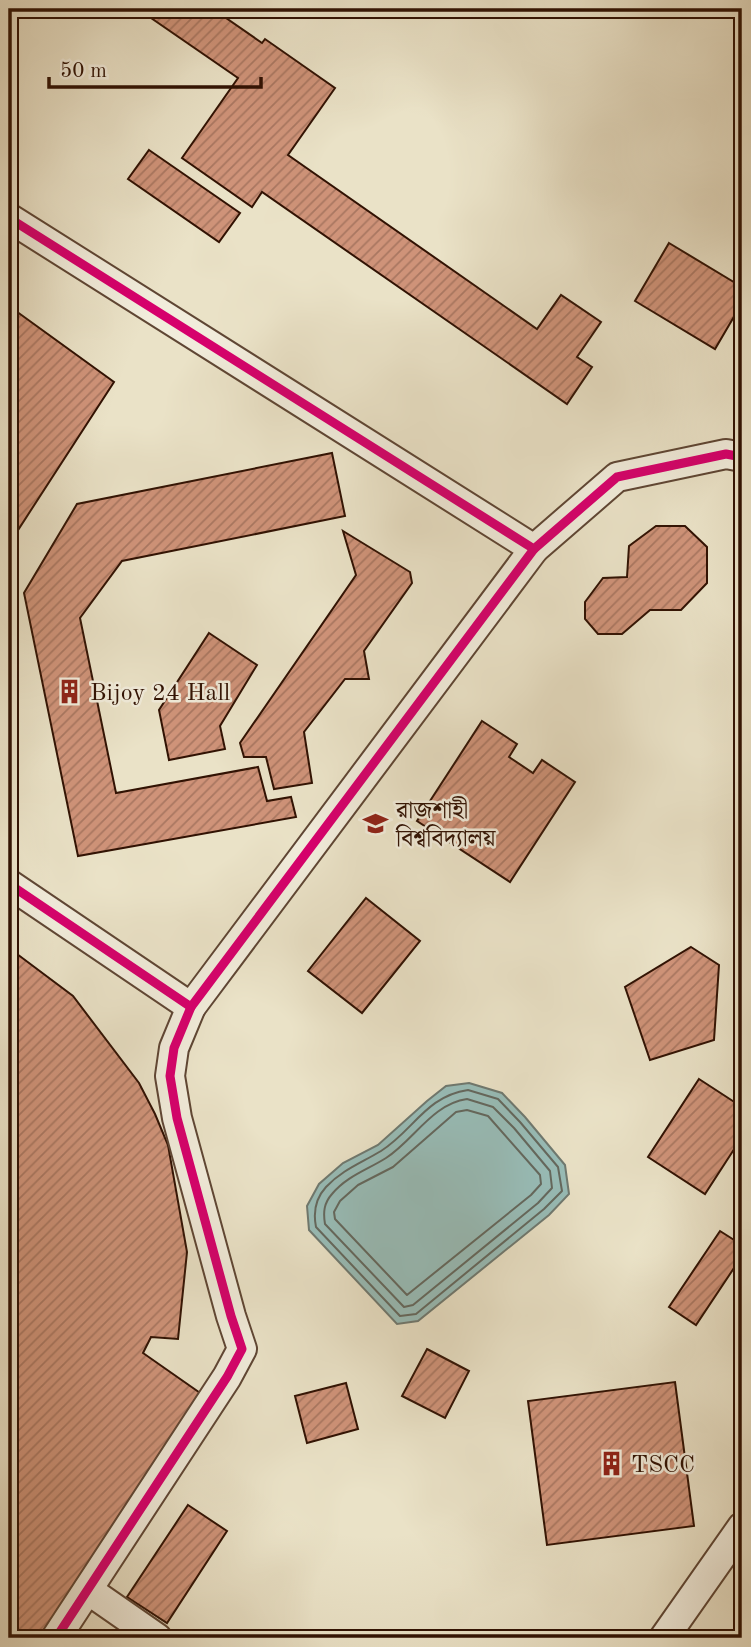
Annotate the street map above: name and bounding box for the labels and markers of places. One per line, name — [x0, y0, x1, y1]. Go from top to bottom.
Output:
building icon: Bijoy 24 Hall — [56, 678, 84, 706]
place label: Bijoy 24 Hall — [90, 682, 230, 706]
place label: রাজশাহী বিশ্ববিদ্যালয় — [395, 796, 497, 852]
school or university icon: রাজশাহী বিশ্ববিদ্যালয় — [362, 810, 390, 838]
building icon: TSCC — [597, 1450, 625, 1478]
place label: TSCC — [631, 1454, 695, 1478]

